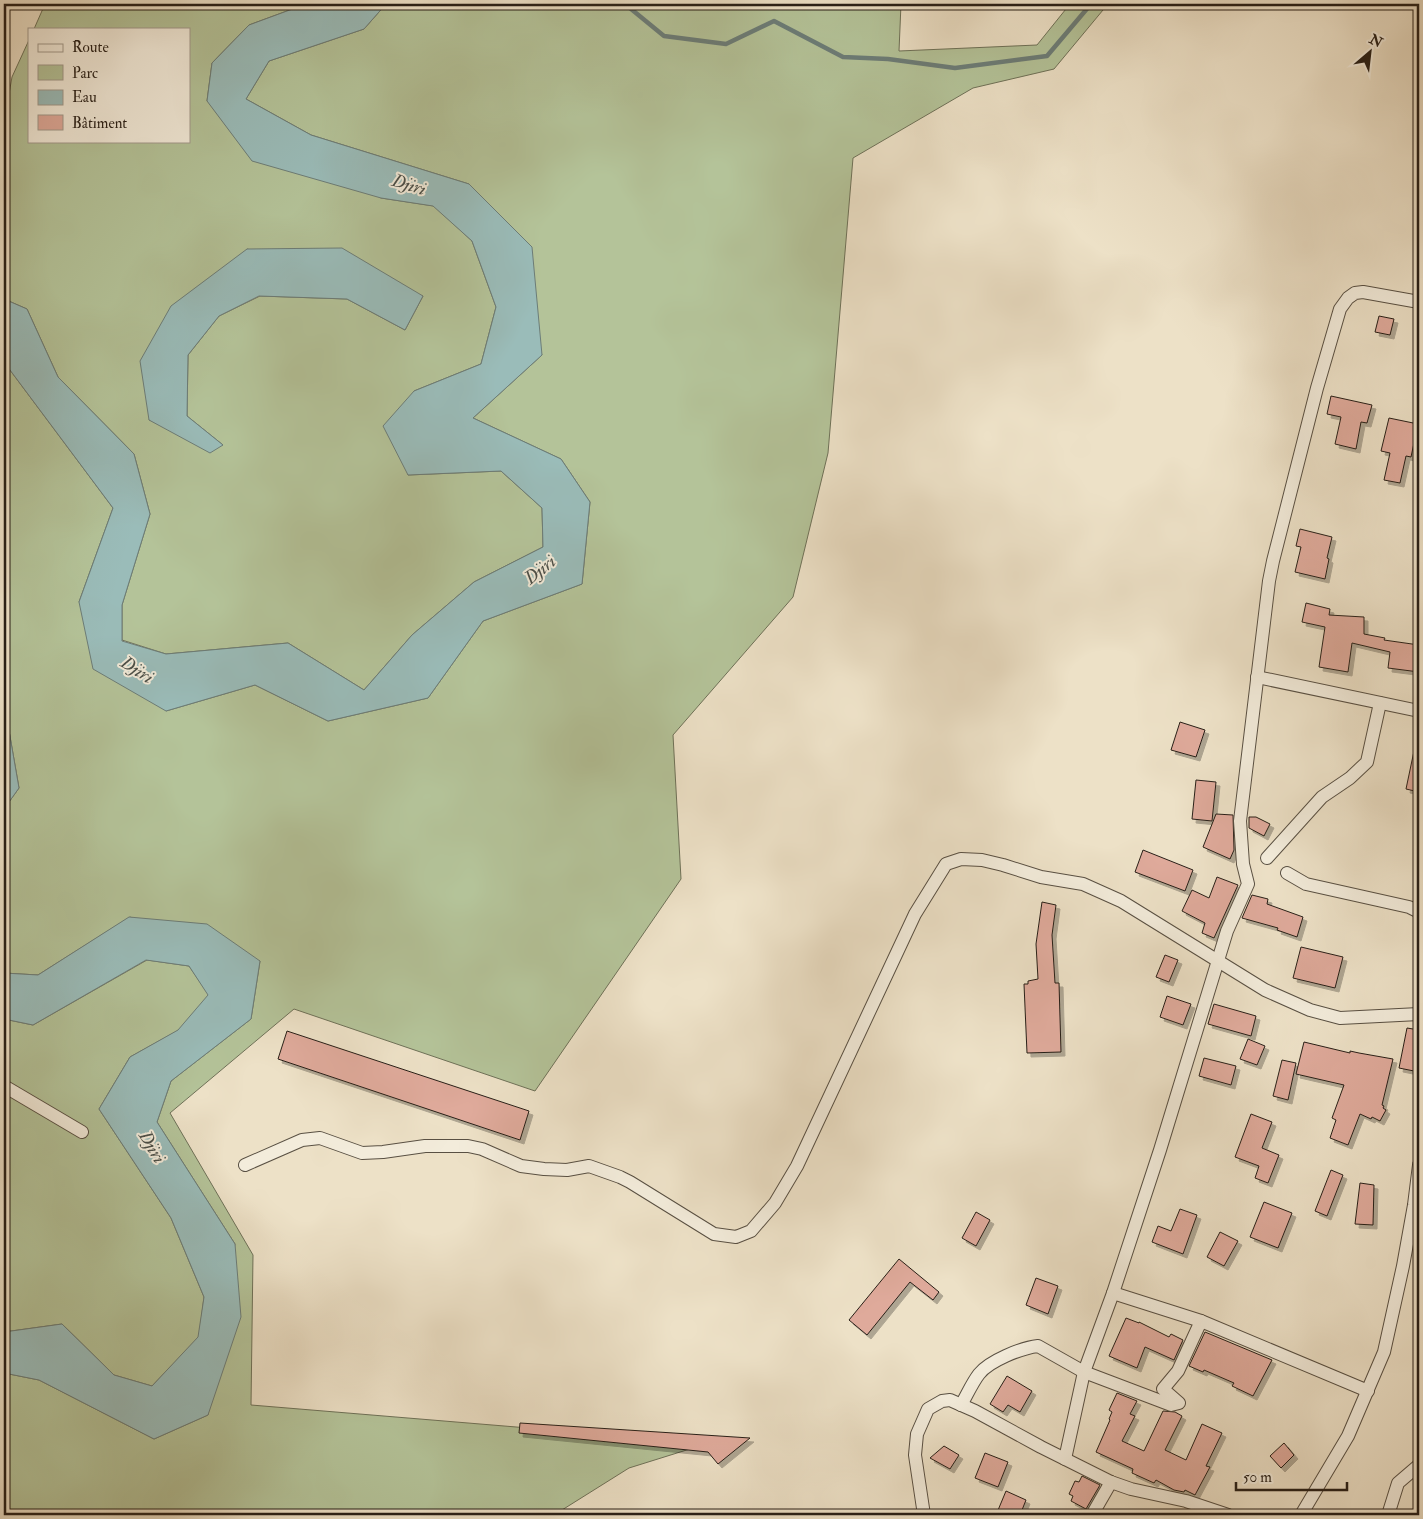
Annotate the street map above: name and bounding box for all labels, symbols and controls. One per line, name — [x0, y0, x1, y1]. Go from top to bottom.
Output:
legend — [28, 28, 190, 142]
north arrow — [1346, 28, 1396, 78]
text: N — [1365, 30, 1386, 52]
text: Route — [72, 38, 109, 57]
text: Parc — [72, 64, 98, 83]
text: Eau — [72, 88, 97, 107]
text: Bâtiment — [72, 114, 127, 133]
water label: Djiri — [388, 169, 429, 201]
water label: Djiri — [519, 550, 561, 590]
water label: Djiri — [116, 651, 158, 689]
water label: Djiri — [133, 1126, 171, 1168]
scale bar — [1236, 1459, 1347, 1491]
text: 50 m — [1243, 1468, 1272, 1487]

